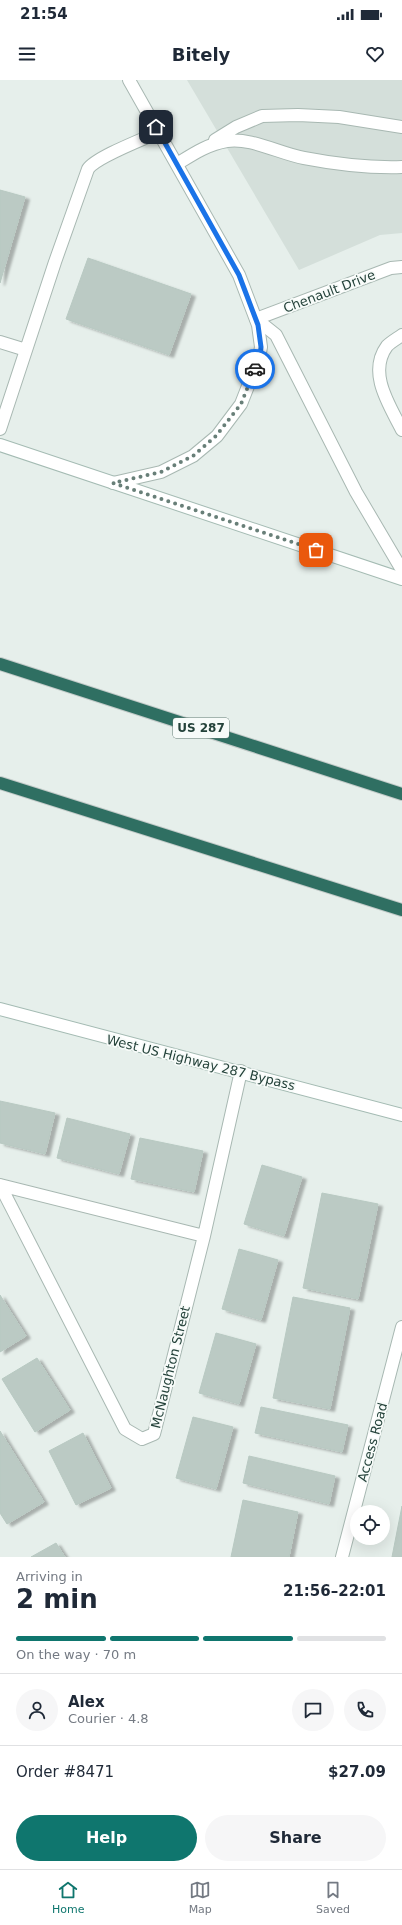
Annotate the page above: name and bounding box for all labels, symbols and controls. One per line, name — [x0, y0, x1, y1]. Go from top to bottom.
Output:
text: 21:54 — [20, 5, 68, 23]
icon: menu — [16, 43, 38, 65]
icon: heart — [364, 43, 386, 65]
text: Bitely — [172, 44, 230, 65]
pin — [139, 110, 173, 144]
icon: home — [145, 116, 167, 138]
street label: Chenault Drive — [281, 267, 377, 316]
courier — [235, 349, 275, 389]
icon: car — [244, 358, 266, 380]
pin — [299, 533, 333, 567]
icon: bag — [305, 539, 327, 561]
road number: US 287 — [173, 718, 229, 738]
street label: West US Highway 287 Bypass — [105, 1032, 297, 1093]
street label: McNaughton Street — [148, 1304, 193, 1430]
street label: Access Road — [355, 1401, 390, 1483]
map controls — [350, 1505, 390, 1545]
button: locate — [350, 1505, 390, 1545]
text: Arriving in — [16, 1569, 83, 1584]
text: 21:56–22:01 — [283, 1582, 386, 1600]
text: 2 min — [16, 1584, 98, 1614]
text: On the way · 70 m — [16, 1647, 136, 1662]
button: person — [16, 1689, 58, 1731]
button: chat — [292, 1689, 334, 1731]
button: phone — [344, 1689, 386, 1731]
text: Alex — [68, 1693, 105, 1711]
text: Courier · 4.8 — [68, 1711, 149, 1726]
text: Order #8471 — [16, 1763, 114, 1781]
text: $27.09 — [328, 1763, 386, 1781]
button: Help — [16, 1815, 197, 1861]
button: Share — [205, 1815, 386, 1861]
tab: Home — [52, 1879, 85, 1916]
tab: Map — [189, 1879, 212, 1916]
tab: Saved — [316, 1879, 350, 1916]

